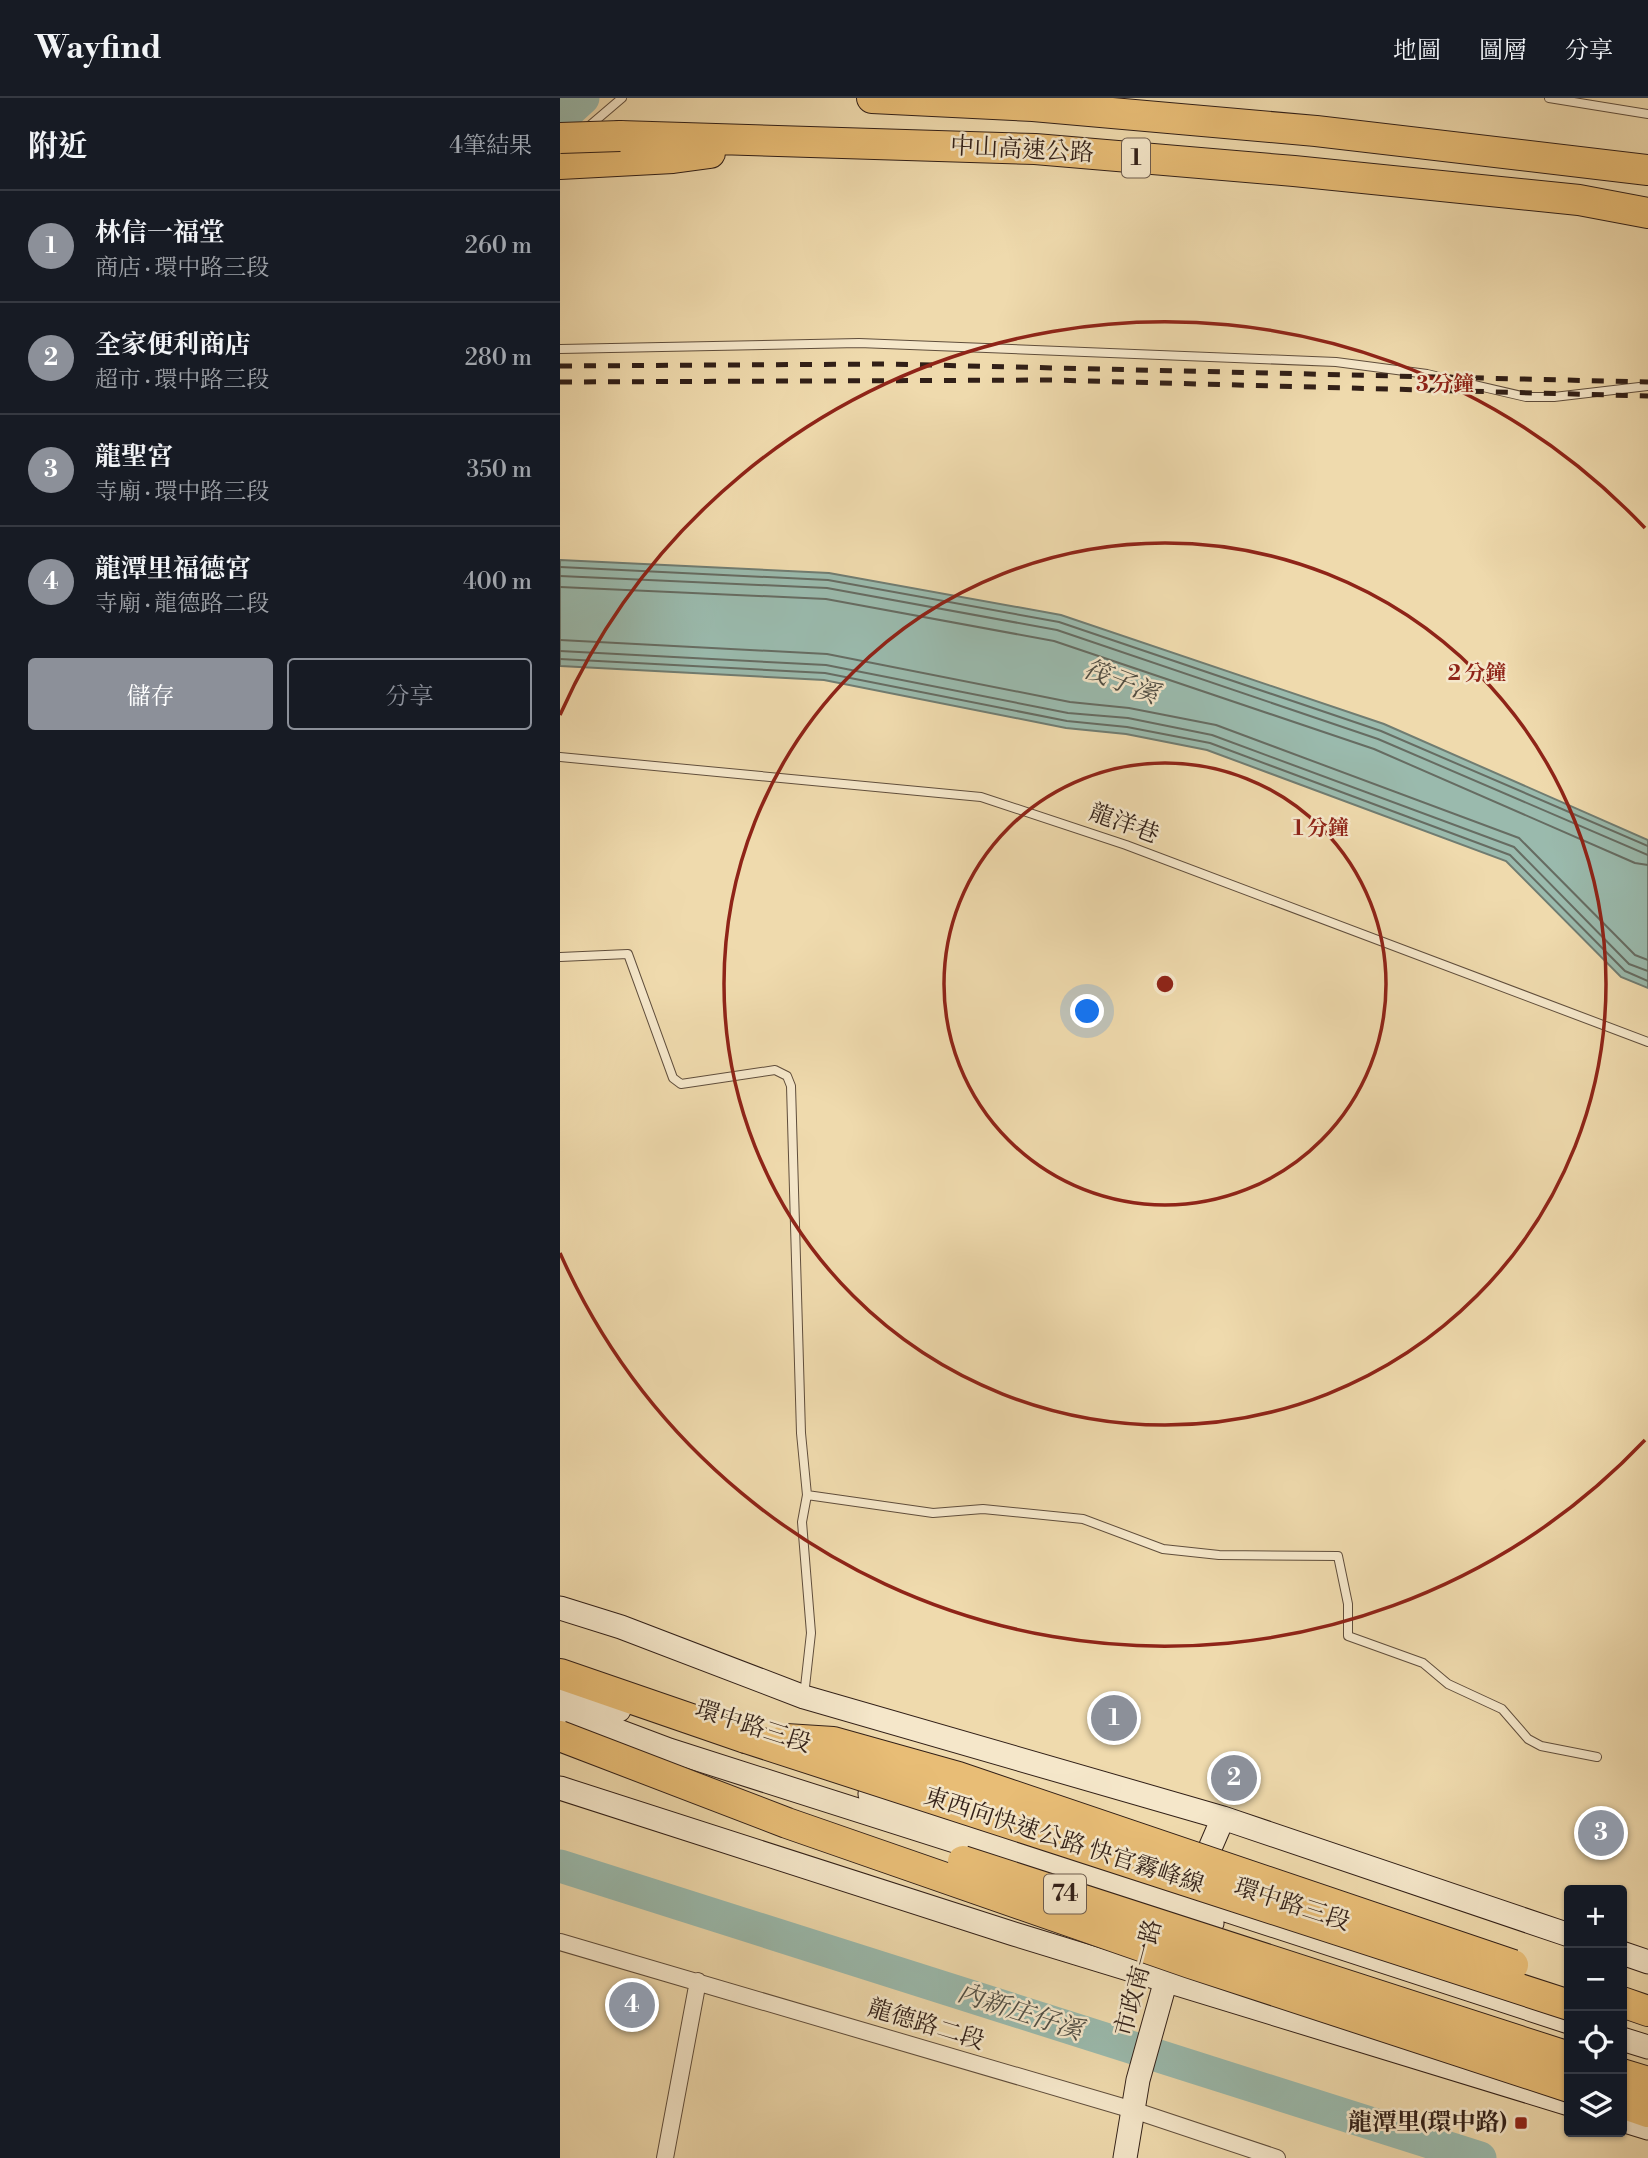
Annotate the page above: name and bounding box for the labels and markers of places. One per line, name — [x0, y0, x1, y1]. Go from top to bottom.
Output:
centre of rings — [1153, 972, 1177, 996]
pin: 1 — [1091, 1692, 1137, 1744]
pin: 2 — [1211, 1752, 1257, 1804]
pin: 3 — [1578, 1807, 1624, 1859]
pin: 4 — [609, 1979, 655, 2031]
place label: 龍潭里(環中路) — [1348, 2108, 1507, 2138]
marker: 龍潭里(環中路) — [1513, 2115, 1529, 2131]

